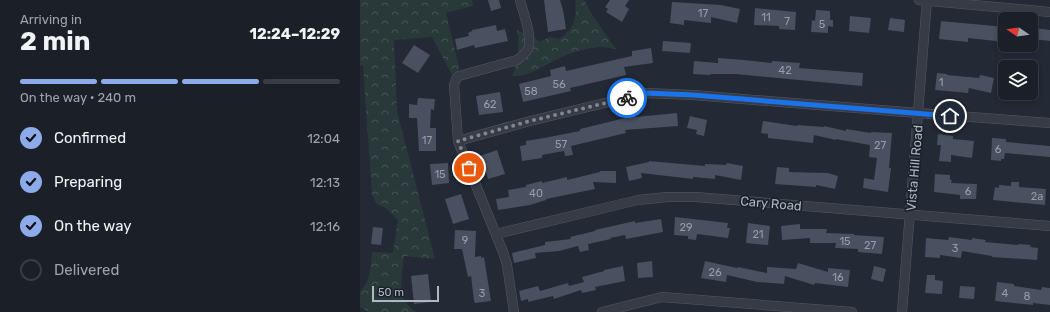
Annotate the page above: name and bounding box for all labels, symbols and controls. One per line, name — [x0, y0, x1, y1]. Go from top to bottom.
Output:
house number: 17 — [698, 7, 709, 20]
house number: 11 — [761, 11, 771, 24]
text: Arriving in — [20, 12, 82, 27]
north arrow — [998, 12, 1038, 52]
map controls — [998, 12, 1038, 100]
house number: 7 — [784, 15, 790, 28]
house number: 5 — [819, 18, 826, 31]
text: 12:24–12:29 — [249, 25, 340, 43]
text: 2 min — [20, 26, 90, 57]
button: layers — [998, 60, 1038, 100]
house number: 42 — [778, 64, 792, 77]
house number: 1 — [939, 76, 943, 89]
house number: 56 — [552, 78, 566, 91]
courier — [607, 78, 647, 118]
house number: 58 — [524, 85, 538, 98]
icon: bike — [616, 87, 638, 109]
text: On the way · 240 m — [20, 90, 136, 105]
house number: 62 — [483, 98, 497, 111]
pin — [933, 99, 967, 133]
icon: home — [939, 105, 961, 127]
street label: Vista Hill Road — [903, 124, 926, 212]
icon: check — [20, 127, 42, 149]
text: Confirmed — [54, 129, 126, 147]
text: 12:04 — [307, 131, 340, 146]
house number: 17 — [422, 134, 433, 147]
house number: 57 — [555, 138, 567, 151]
house number: 27 — [874, 139, 886, 152]
house number: 6 — [995, 143, 1002, 156]
pin — [452, 151, 486, 185]
icon: bag — [458, 157, 480, 179]
house number: 15 — [434, 168, 446, 181]
icon: check — [20, 171, 42, 193]
text: Preparing — [54, 173, 122, 191]
text: 12:13 — [310, 175, 340, 190]
house number: 6 — [965, 185, 972, 198]
house number: 40 — [529, 187, 543, 200]
house number: 2a — [1031, 190, 1043, 203]
street label: Cary Road — [740, 193, 802, 214]
icon: check — [20, 215, 42, 237]
text: On the way — [54, 217, 132, 235]
text: 12:16 — [310, 219, 340, 234]
house number: 29 — [680, 221, 692, 234]
house number: 21 — [752, 228, 764, 241]
house number: 9 — [462, 234, 468, 247]
house number: 15 — [839, 235, 851, 248]
house number: 27 — [864, 239, 876, 252]
house number: 3 — [952, 242, 959, 255]
text: Delivered — [54, 261, 119, 279]
house number: 26 — [708, 266, 722, 279]
house number: 16 — [832, 271, 844, 284]
scale bar — [372, 284, 439, 303]
text: 50 m — [378, 286, 404, 299]
house number: 3 — [479, 287, 486, 300]
house number: 4 — [1002, 287, 1009, 300]
house number: 8 — [1024, 290, 1031, 303]

